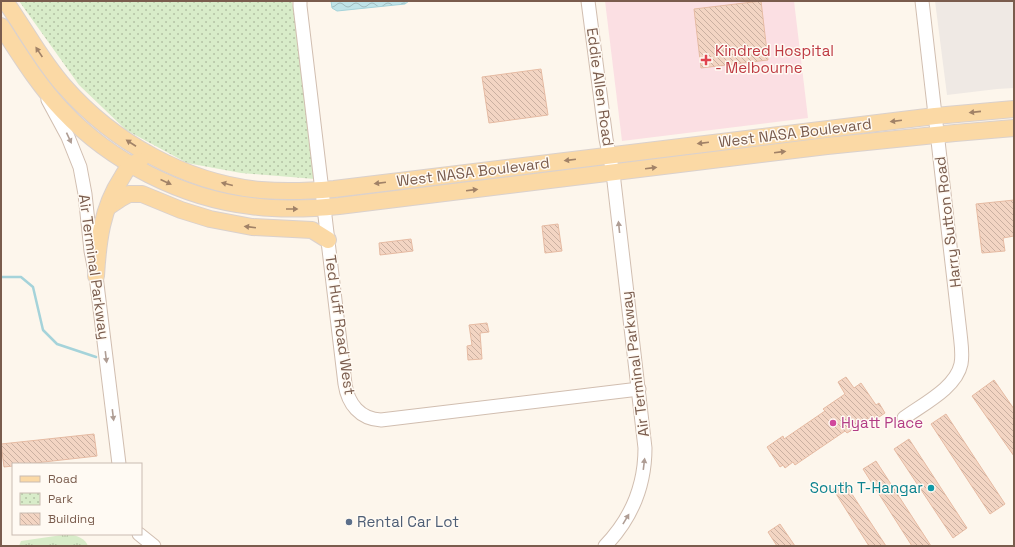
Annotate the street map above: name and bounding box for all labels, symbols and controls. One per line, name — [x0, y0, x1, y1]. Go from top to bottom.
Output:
street label: Eddie Allen Road — [583, 26, 618, 147]
place label: Kindred Hospital - Melbourne — [715, 41, 834, 77]
one-way arrow — [35, 47, 43, 57]
marker: Kindred Hospital - Melbourne — [700, 54, 712, 66]
one-way arrow — [969, 109, 981, 115]
street label: West NASA Boulevard — [717, 114, 873, 151]
one-way arrow — [890, 117, 902, 124]
one-way arrow — [66, 132, 72, 144]
one-way arrow — [126, 139, 136, 147]
one-way arrow — [697, 140, 709, 147]
one-way arrow — [774, 149, 786, 155]
street label: West NASA Boulevard — [395, 153, 551, 190]
street label: Harry Sutton Road — [930, 155, 965, 289]
one-way arrow — [564, 157, 576, 163]
one-way arrow — [645, 165, 657, 171]
one-way arrow — [160, 178, 172, 185]
one-way arrow — [221, 180, 233, 186]
one-way arrow — [374, 180, 386, 186]
one-way arrow — [466, 186, 478, 193]
street label: Air Terminal Parkway — [75, 193, 114, 341]
one-way arrow — [286, 206, 299, 212]
one-way arrow — [616, 221, 622, 233]
one-way arrow — [244, 223, 256, 230]
street label: Ted Huff Road West — [321, 254, 360, 396]
street label: Air Terminal Parkway — [616, 290, 653, 438]
one-way arrow — [103, 351, 110, 363]
one-way arrow — [110, 409, 117, 421]
place label: Hyatt Place — [841, 413, 923, 432]
marker: Hyatt Place — [828, 418, 838, 428]
one-way arrow — [641, 458, 648, 470]
legend — [12, 463, 142, 535]
text: Road — [48, 471, 77, 487]
place label: South T-Hangar — [810, 478, 923, 497]
marker: South T-Hangar — [926, 483, 936, 493]
text: Park — [48, 491, 73, 507]
text: Building — [48, 511, 95, 527]
place label: Rental Car Lot — [357, 512, 459, 531]
one-way arrow — [622, 514, 630, 524]
marker: Rental Car Lot — [344, 517, 354, 527]

